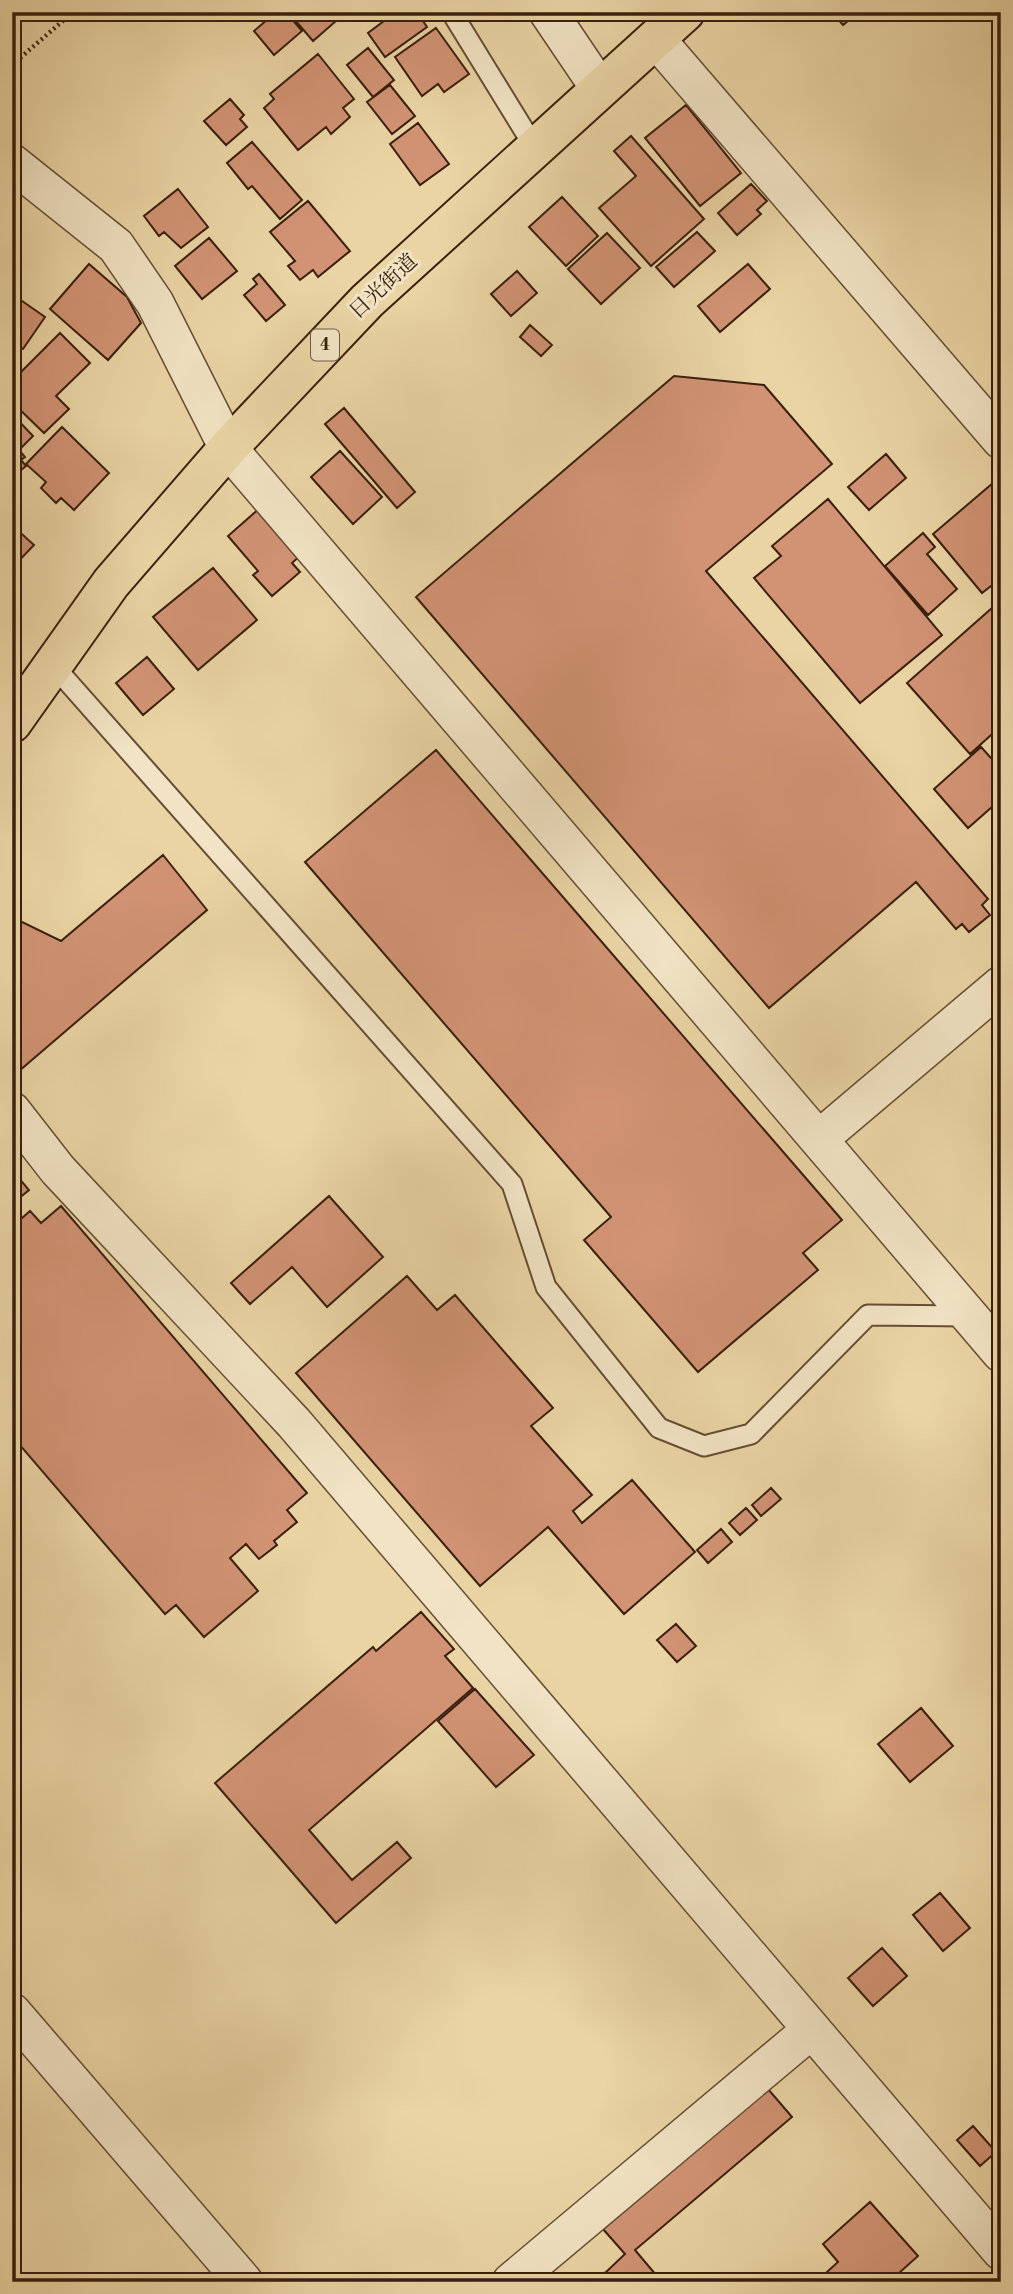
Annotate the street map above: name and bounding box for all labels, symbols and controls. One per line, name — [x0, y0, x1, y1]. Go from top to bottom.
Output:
street label: 日光街道 — [345, 249, 422, 323]
road number: 4 — [311, 330, 339, 360]

